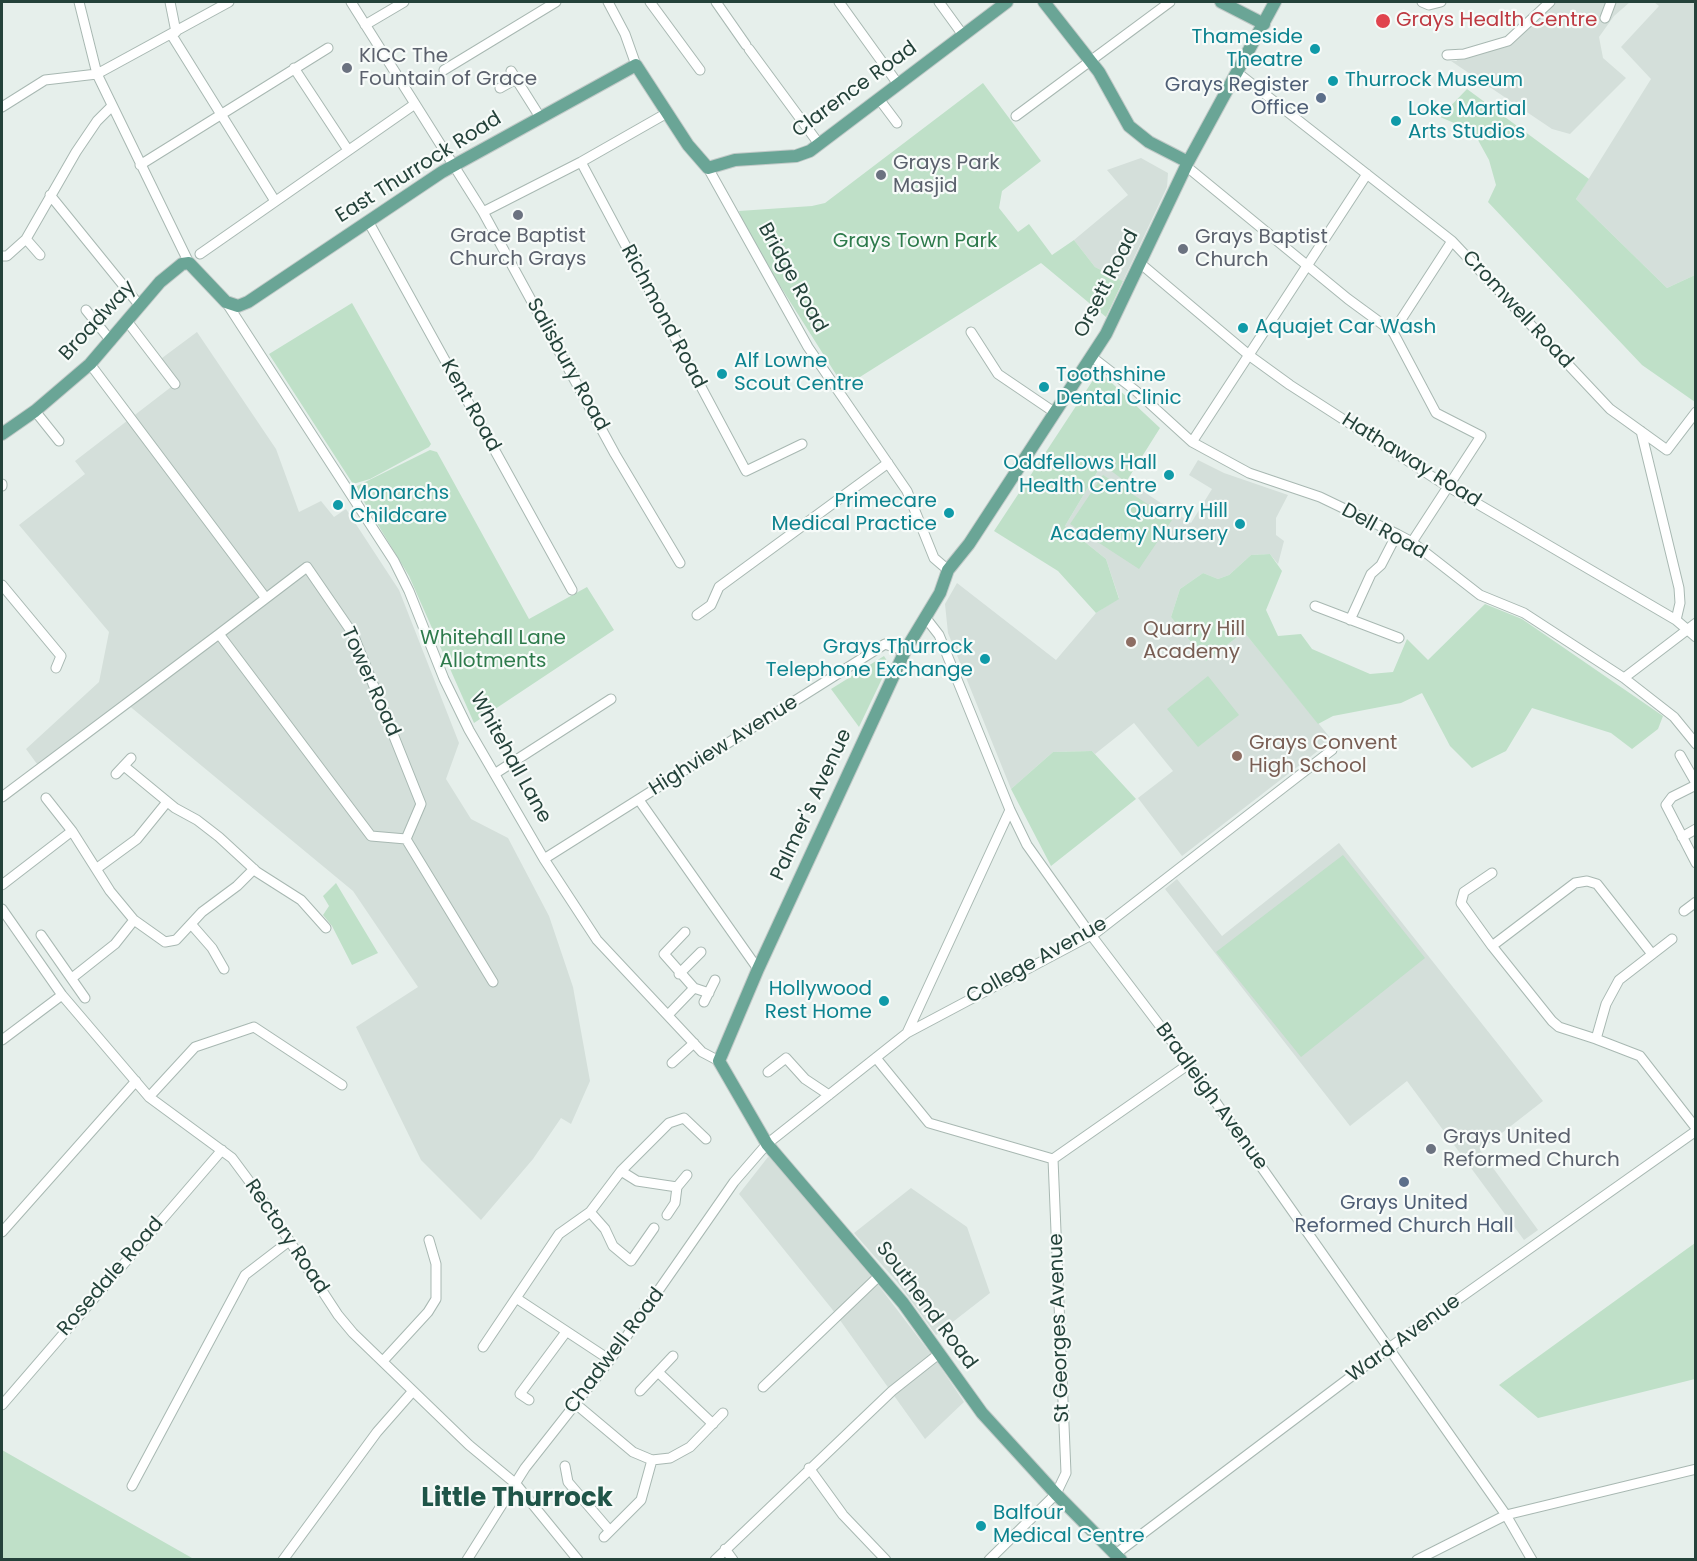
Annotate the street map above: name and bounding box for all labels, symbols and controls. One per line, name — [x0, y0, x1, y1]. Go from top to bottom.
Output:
place label: Grays Health Centre — [1396, 9, 1597, 33]
marker: Grays Health Centre — [1374, 12, 1392, 30]
place label: Thameside Theatre — [1192, 26, 1303, 73]
street label: Clarence Road — [788, 37, 922, 143]
marker: Thameside Theatre — [1308, 42, 1322, 56]
place label: KICC The Fountain of Grace — [359, 45, 537, 92]
marker: KICC The Fountain of Grace — [340, 61, 354, 75]
place label: Thurrock Museum — [1345, 69, 1523, 93]
place label: Grays Register Office — [1165, 74, 1309, 121]
marker: Thurrock Museum — [1326, 74, 1340, 88]
marker: Grays Register Office — [1314, 91, 1328, 105]
place label: Loke Martial Arts Studios — [1408, 98, 1526, 145]
street label: East Thurrock Road — [332, 107, 506, 229]
marker: Loke Martial Arts Studios — [1389, 114, 1403, 128]
place label: Grays Park Masjid — [893, 152, 999, 199]
marker: Grays Park Masjid — [874, 168, 888, 182]
marker: Grace Baptist Church Grays — [511, 208, 525, 222]
street label: Bridge Road — [752, 219, 832, 337]
place label: Grace Baptist Church Grays — [449, 225, 587, 272]
street label: Orsett Road — [1070, 226, 1144, 342]
place label: Grays Baptist Church — [1195, 226, 1328, 273]
park label: Grays Town Park — [833, 230, 997, 254]
street label: Richmond Road — [615, 241, 711, 393]
marker: Grays Baptist Church — [1176, 242, 1190, 256]
street label: Cromwell Road — [1456, 246, 1578, 374]
street label: Broadway — [55, 276, 141, 366]
street label: Salisbury Road — [521, 294, 613, 436]
place label: Aquajet Car Wash — [1255, 316, 1436, 340]
marker: Aquajet Car Wash — [1236, 321, 1250, 335]
place label: Alf Lowne Scout Centre — [734, 350, 864, 397]
street label: Kent Road — [435, 356, 505, 456]
place label: Toothshine Dental Clinic — [1056, 364, 1182, 411]
marker: Alf Lowne Scout Centre — [715, 367, 729, 381]
marker: Toothshine Dental Clinic — [1037, 380, 1051, 394]
street label: Hathaway Road — [1337, 409, 1485, 513]
place label: Oddfellows Hall Health Centre — [1003, 452, 1157, 499]
marker: Oddfellows Hall Health Centre — [1162, 468, 1176, 482]
place label: Monarchs Childcare — [350, 482, 449, 529]
place label: Primecare Medical Practice — [772, 490, 937, 537]
marker: Monarchs Childcare — [331, 498, 345, 512]
street label: Dell Road — [1337, 499, 1431, 565]
place label: Quarry Hill Academy Nursery — [1050, 500, 1228, 547]
marker: Primecare Medical Practice — [942, 506, 956, 520]
marker: Quarry Hill Academy Nursery — [1233, 517, 1247, 531]
place label: Quarry Hill Academy — [1143, 618, 1245, 665]
street label: Tower Road — [335, 624, 405, 740]
park label: Whitehall Lane Allotments — [420, 627, 566, 674]
marker: Quarry Hill Academy — [1124, 635, 1138, 649]
place label: Grays Thurrock Telephone Exchange — [766, 636, 973, 683]
marker: Grays Thurrock Telephone Exchange — [978, 652, 992, 666]
street label: Whitehall Lane — [464, 688, 556, 828]
street label: Highview Avenue — [645, 691, 803, 801]
street label: Palmer's Avenue — [766, 725, 858, 885]
place label: Grays Convent High School — [1249, 732, 1397, 779]
marker: Grays Convent High School — [1230, 749, 1244, 763]
street label: College Avenue — [963, 912, 1111, 1010]
place label: Hollywood Rest Home — [765, 978, 872, 1025]
marker: Hollywood Rest Home — [877, 994, 891, 1008]
street label: Bradleigh Avenue — [1150, 1019, 1272, 1175]
place label: Grays United Reformed Church — [1443, 1126, 1620, 1173]
marker: Grays United Reformed Church — [1424, 1142, 1438, 1156]
street label: Rectory Road — [239, 1175, 333, 1299]
marker: Grays United Reformed Church Hall — [1397, 1175, 1411, 1189]
place label: Grays United Reformed Church Hall — [1294, 1192, 1514, 1239]
street label: Rosedale Road — [53, 1213, 169, 1341]
street label: St Georges Avenue — [1045, 1233, 1075, 1423]
street label: Southend Road — [870, 1237, 982, 1375]
street label: Chadwell Road — [560, 1283, 670, 1419]
street label: Ward Avenue — [1343, 1290, 1465, 1388]
district label: Little Thurrock — [421, 1483, 613, 1515]
place label: Balfour Medical Centre — [993, 1502, 1145, 1549]
marker: Balfour Medical Centre — [974, 1519, 988, 1533]

